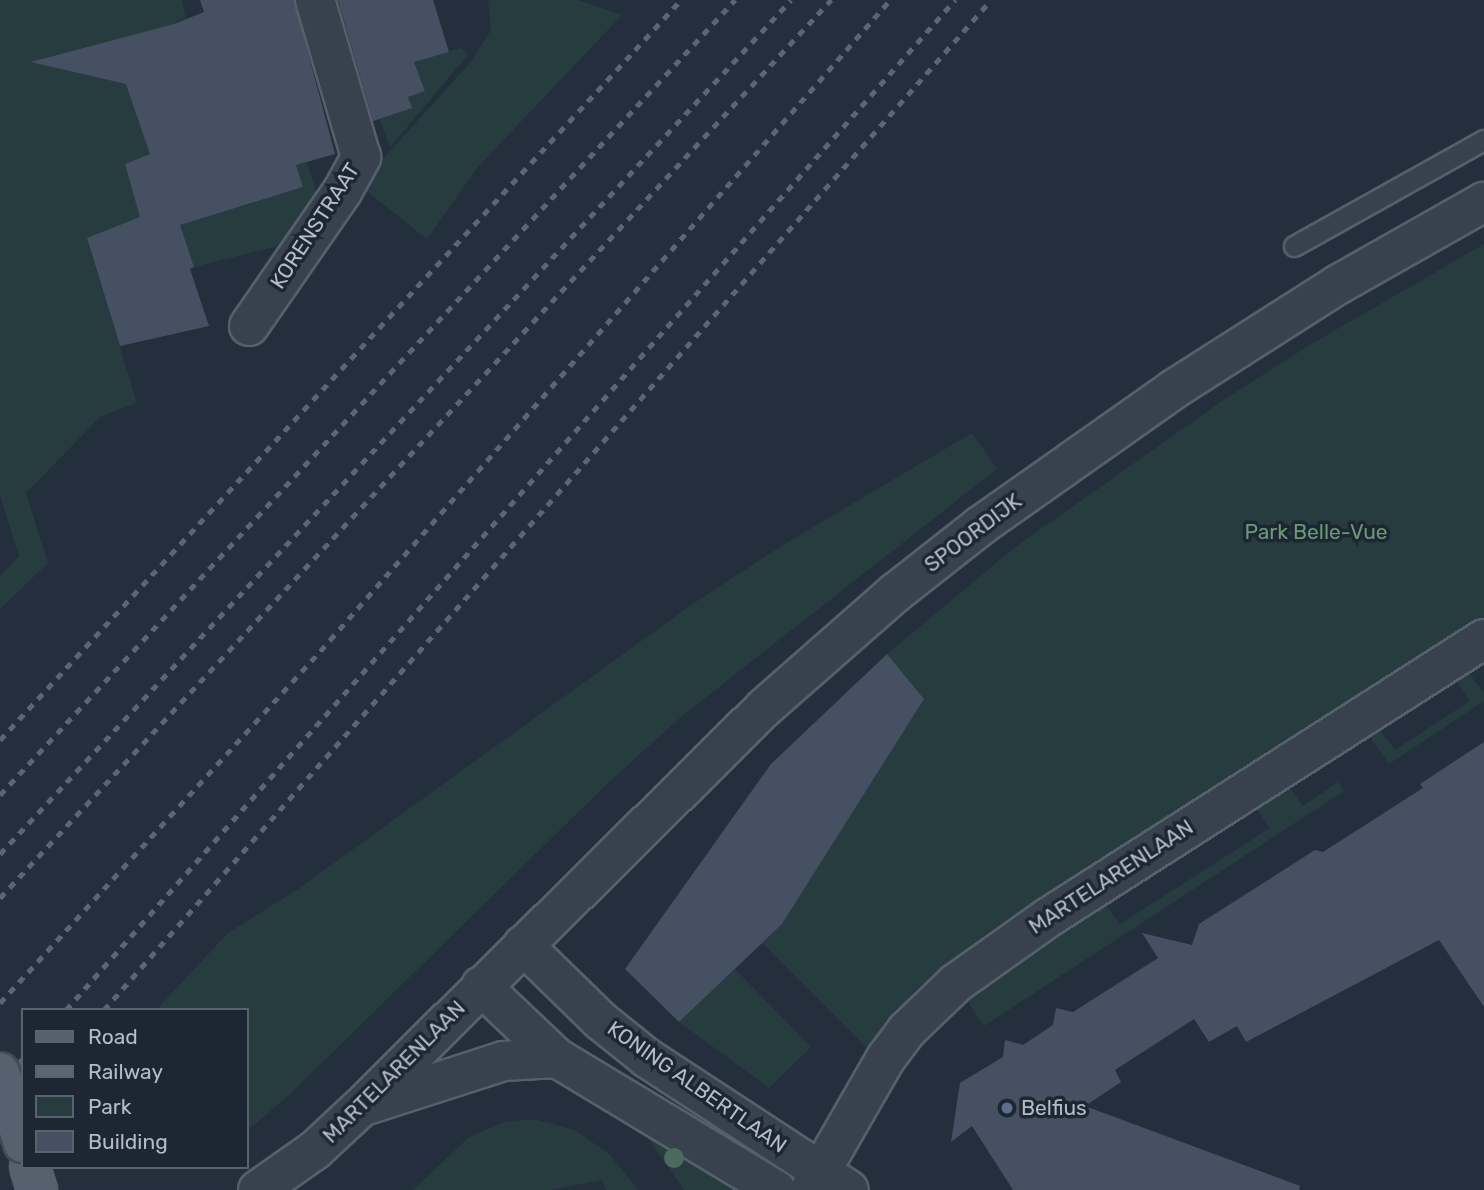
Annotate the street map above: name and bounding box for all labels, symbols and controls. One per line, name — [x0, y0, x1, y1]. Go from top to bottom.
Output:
street label: KORENSTRAAT — [265, 158, 365, 294]
street label: SPOORDIJK — [920, 488, 1026, 578]
park label: Park Belle-Vue — [1244, 519, 1388, 545]
street label: MARTELARENLAAN — [1024, 814, 1198, 940]
street label: MARTELARENLAAN — [318, 996, 470, 1148]
legend — [21, 1008, 248, 1169]
street label: KONING ALBERTLAAN — [602, 1015, 792, 1159]
text: Road — [88, 1024, 138, 1049]
text: Railway — [88, 1059, 163, 1084]
text: Park — [88, 1094, 132, 1119]
place label: Belfius — [1021, 1095, 1087, 1121]
marker: Belfius — [999, 1100, 1015, 1116]
text: Building — [88, 1129, 168, 1154]

